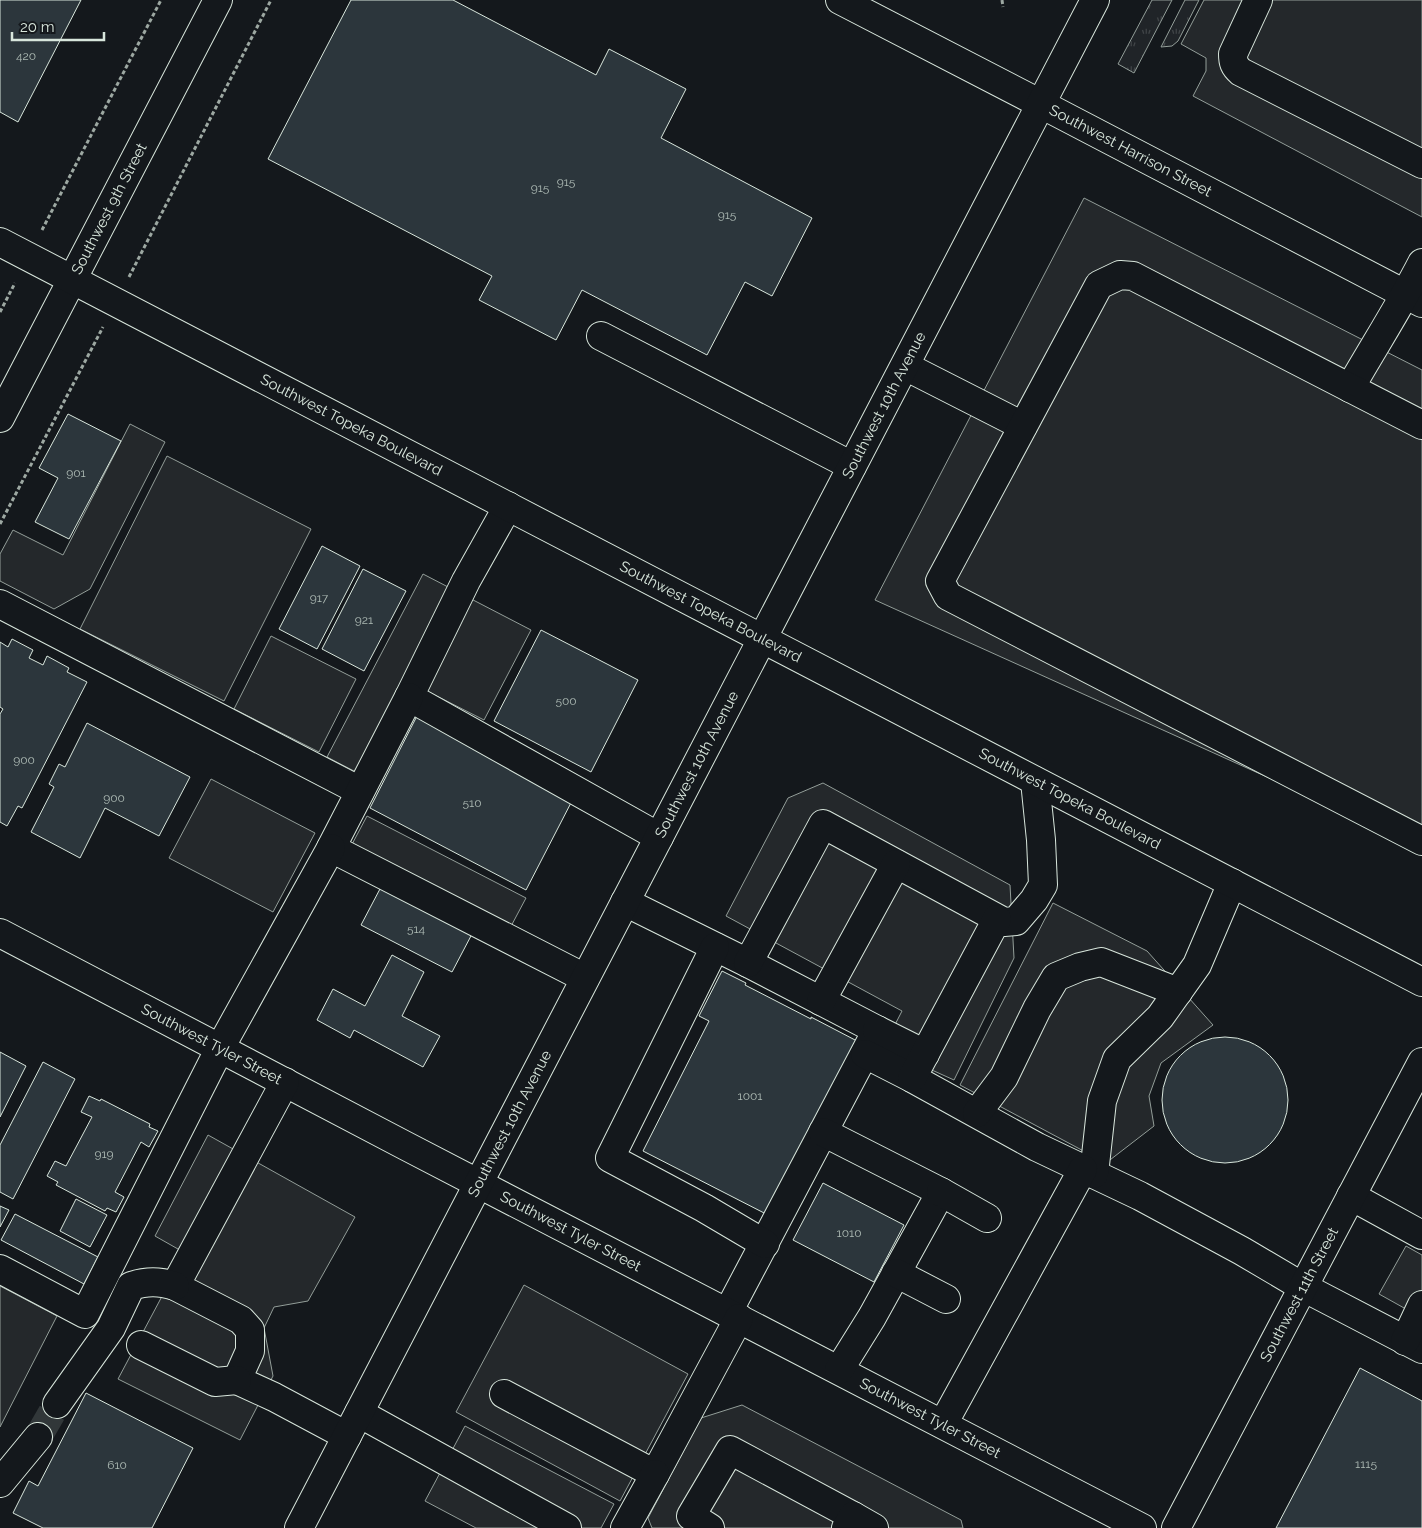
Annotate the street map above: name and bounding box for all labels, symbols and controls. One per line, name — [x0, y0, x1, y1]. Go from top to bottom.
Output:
scale bar — [12, 10, 105, 42]
text: 20 m — [20, 18, 55, 36]
house number: 420 — [16, 49, 36, 63]
street label: Southwest Harrison Street — [1046, 101, 1215, 201]
street label: Southwest 9th Street — [68, 140, 151, 277]
house number: 915 — [557, 175, 576, 189]
house number: 915 — [531, 181, 550, 195]
house number: 915 — [718, 208, 737, 222]
street label: Southwest 10th Avenue — [838, 329, 930, 482]
street label: Southwest Topeka Boulevard — [257, 370, 445, 480]
house number: 901 — [66, 466, 86, 480]
street label: Southwest Topeka Boulevard — [617, 557, 804, 666]
house number: 917 — [310, 591, 329, 605]
house number: 921 — [355, 613, 373, 627]
street label: Southwest 10th Avenue — [651, 688, 742, 841]
house number: 500 — [555, 694, 577, 708]
street label: Southwest Topeka Boulevard — [976, 744, 1164, 853]
house number: 900 — [13, 753, 35, 767]
house number: 900 — [103, 791, 125, 805]
house number: 510 — [462, 796, 482, 810]
house number: 514 — [407, 922, 426, 936]
street label: Southwest Tyler Street — [138, 1000, 285, 1088]
street label: Southwest 10th Avenue — [464, 1047, 555, 1200]
house number: 1001 — [738, 1089, 762, 1103]
house number: 919 — [94, 1147, 114, 1161]
street label: Southwest Tyler Street — [497, 1187, 644, 1275]
street label: Southwest 11th Street — [1256, 1224, 1342, 1365]
house number: 1010 — [837, 1226, 861, 1240]
street label: Southwest Tyler Street — [857, 1374, 1004, 1462]
house number: 1115 — [1355, 1457, 1377, 1471]
house number: 610 — [107, 1458, 127, 1472]

